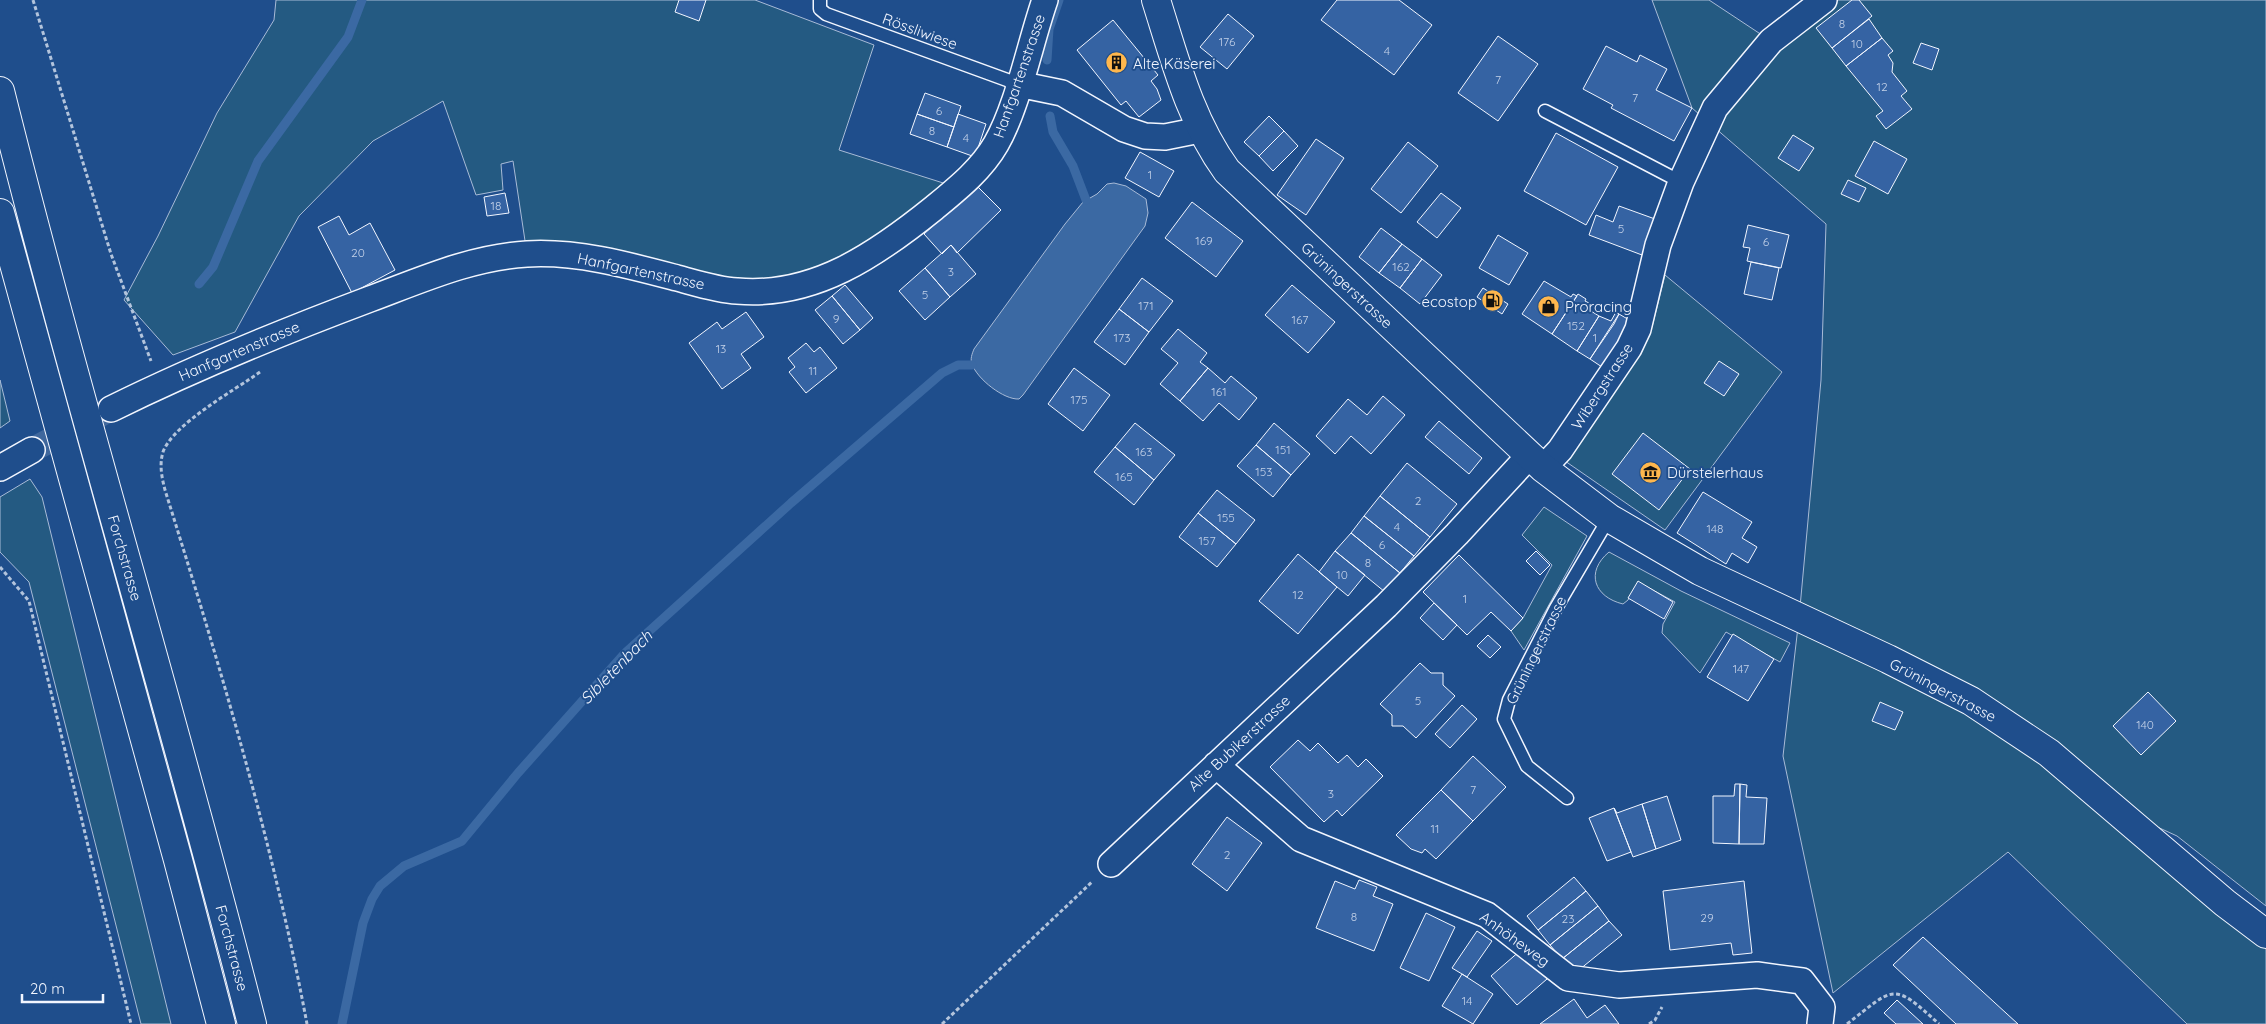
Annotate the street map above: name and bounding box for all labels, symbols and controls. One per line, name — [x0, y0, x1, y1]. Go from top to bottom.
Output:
street label: Rössliwiese — [880, 9, 960, 53]
street label: Hanfgartenstrasse — [989, 12, 1049, 140]
house number: 8 — [1839, 16, 1845, 31]
house number: 176 — [1219, 34, 1236, 49]
house number: 10 — [1851, 36, 1863, 51]
house number: 4 — [1384, 43, 1390, 58]
building icon: Alte Käserei — [1105, 51, 1129, 75]
place label: Alte Käserei — [1133, 54, 1216, 73]
house number: 7 — [1495, 72, 1501, 87]
house number: 12 — [1876, 79, 1888, 94]
house number: 7 — [1632, 90, 1638, 105]
house number: 6 — [936, 103, 943, 118]
house number: 8 — [929, 123, 935, 138]
house number: 4 — [963, 130, 969, 145]
house number: 1 — [1148, 167, 1152, 182]
house number: 18 — [491, 198, 501, 213]
house number: 5 — [1618, 221, 1624, 236]
house number: 169 — [1195, 233, 1213, 248]
house number: 6 — [1763, 234, 1770, 249]
street label: Grüningerstrasse — [1297, 238, 1397, 332]
house number: 20 — [351, 245, 365, 260]
street label: Hanfgartenstrasse — [576, 248, 706, 294]
house number: 162 — [1392, 259, 1410, 274]
house number: 3 — [948, 264, 954, 279]
house number: 5 — [922, 287, 928, 302]
fuel station icon: ecostop — [1481, 289, 1505, 313]
place label: ecostop — [1421, 292, 1477, 311]
shop icon: Proracing — [1537, 294, 1561, 318]
place label: Proracing — [1565, 297, 1632, 316]
house number: 171 — [1138, 298, 1154, 313]
house number: 9 — [833, 311, 840, 326]
house number: 167 — [1291, 312, 1309, 327]
street label: Hanfgartenstrasse — [176, 317, 302, 385]
house number: 152 — [1567, 318, 1585, 333]
house number: 173 — [1114, 330, 1130, 345]
house number: 1 — [1593, 330, 1597, 345]
street label: Wibergstrasse — [1567, 339, 1637, 433]
house number: 13 — [716, 341, 726, 356]
house number: 11 — [809, 363, 817, 378]
house number: 161 — [1211, 384, 1227, 399]
house number: 175 — [1070, 392, 1088, 407]
house number: 151 — [1275, 442, 1291, 457]
house number: 163 — [1135, 444, 1153, 459]
museum icon: Dürstelerhaus — [1639, 460, 1663, 484]
place label: Dürstelerhaus — [1667, 463, 1763, 482]
house number: 153 — [1255, 464, 1273, 479]
house number: 165 — [1115, 469, 1133, 484]
house number: 2 — [1415, 493, 1422, 508]
house number: 155 — [1217, 510, 1235, 525]
street label: Forchstrasse — [104, 513, 146, 603]
house number: 4 — [1394, 519, 1400, 534]
house number: 148 — [1706, 521, 1724, 536]
house number: 157 — [1198, 533, 1216, 548]
house number: 6 — [1379, 537, 1386, 552]
house number: 8 — [1365, 555, 1371, 570]
house number: 10 — [1336, 567, 1348, 582]
house number: 12 — [1292, 587, 1304, 602]
house number: 1 — [1463, 591, 1467, 606]
street label: Grüningerstrasse — [1502, 593, 1570, 707]
water label: Sibletenbach — [576, 625, 657, 708]
street label: Grüningerstrasse — [1886, 654, 2000, 726]
house number: 147 — [1733, 661, 1749, 676]
street label: Alte Bubikerstrasse — [1184, 691, 1294, 795]
house number: 5 — [1415, 693, 1421, 708]
house number: 140 — [2136, 717, 2154, 732]
house number: 7 — [1470, 782, 1476, 797]
house number: 3 — [1328, 786, 1334, 801]
house number: 11 — [1431, 821, 1439, 836]
house number: 2 — [1224, 847, 1231, 862]
street label: Forchstrasse — [211, 903, 253, 993]
street label: Anhöheweg — [1476, 907, 1554, 971]
house number: 8 — [1351, 909, 1357, 924]
house number: 29 — [1700, 910, 1714, 925]
house number: 23 — [1562, 911, 1574, 926]
scale bar — [22, 972, 104, 1004]
text: 20 m — [30, 979, 65, 998]
house number: 14 — [1462, 993, 1472, 1008]

